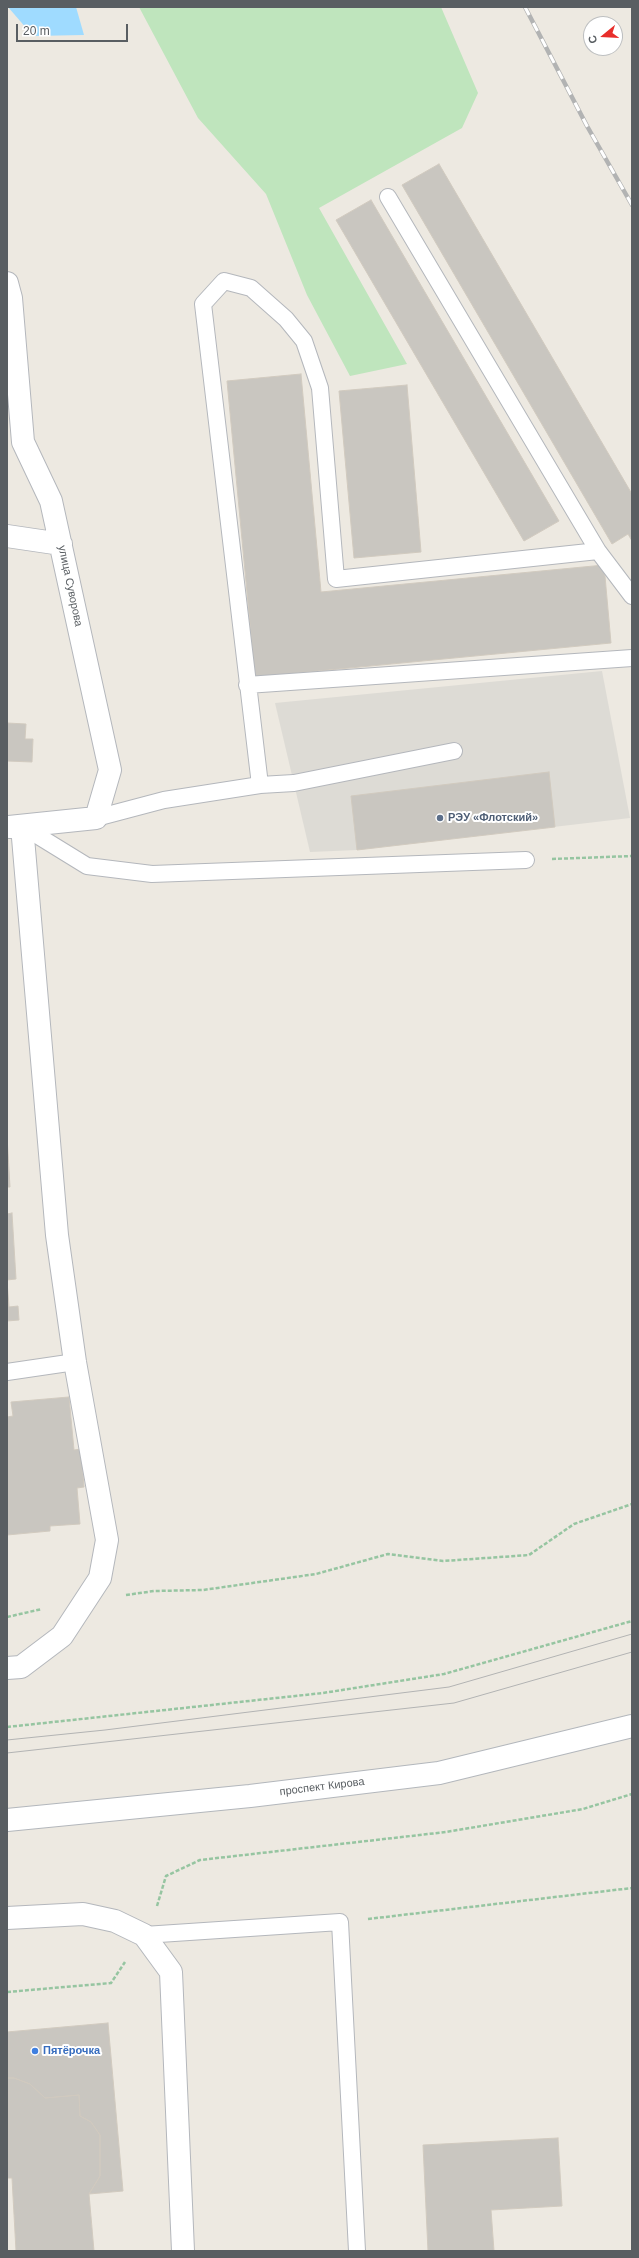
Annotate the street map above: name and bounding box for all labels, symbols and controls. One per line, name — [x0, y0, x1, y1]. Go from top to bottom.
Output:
scale bar — [18, 16, 130, 42]
north arrow — [583, 16, 623, 56]
text: 20 m — [23, 24, 50, 38]
text: С — [586, 34, 599, 45]
street label: улица Суворова — [55, 544, 85, 628]
place label: РЭУ «Флотский» — [448, 811, 538, 825]
marker: РЭУ «Флотский» — [435, 813, 445, 823]
street label: проспект Кирова — [279, 1775, 365, 1799]
place label: Пятёрочка — [43, 2044, 100, 2058]
marker: Пятёрочка — [30, 2046, 40, 2056]

